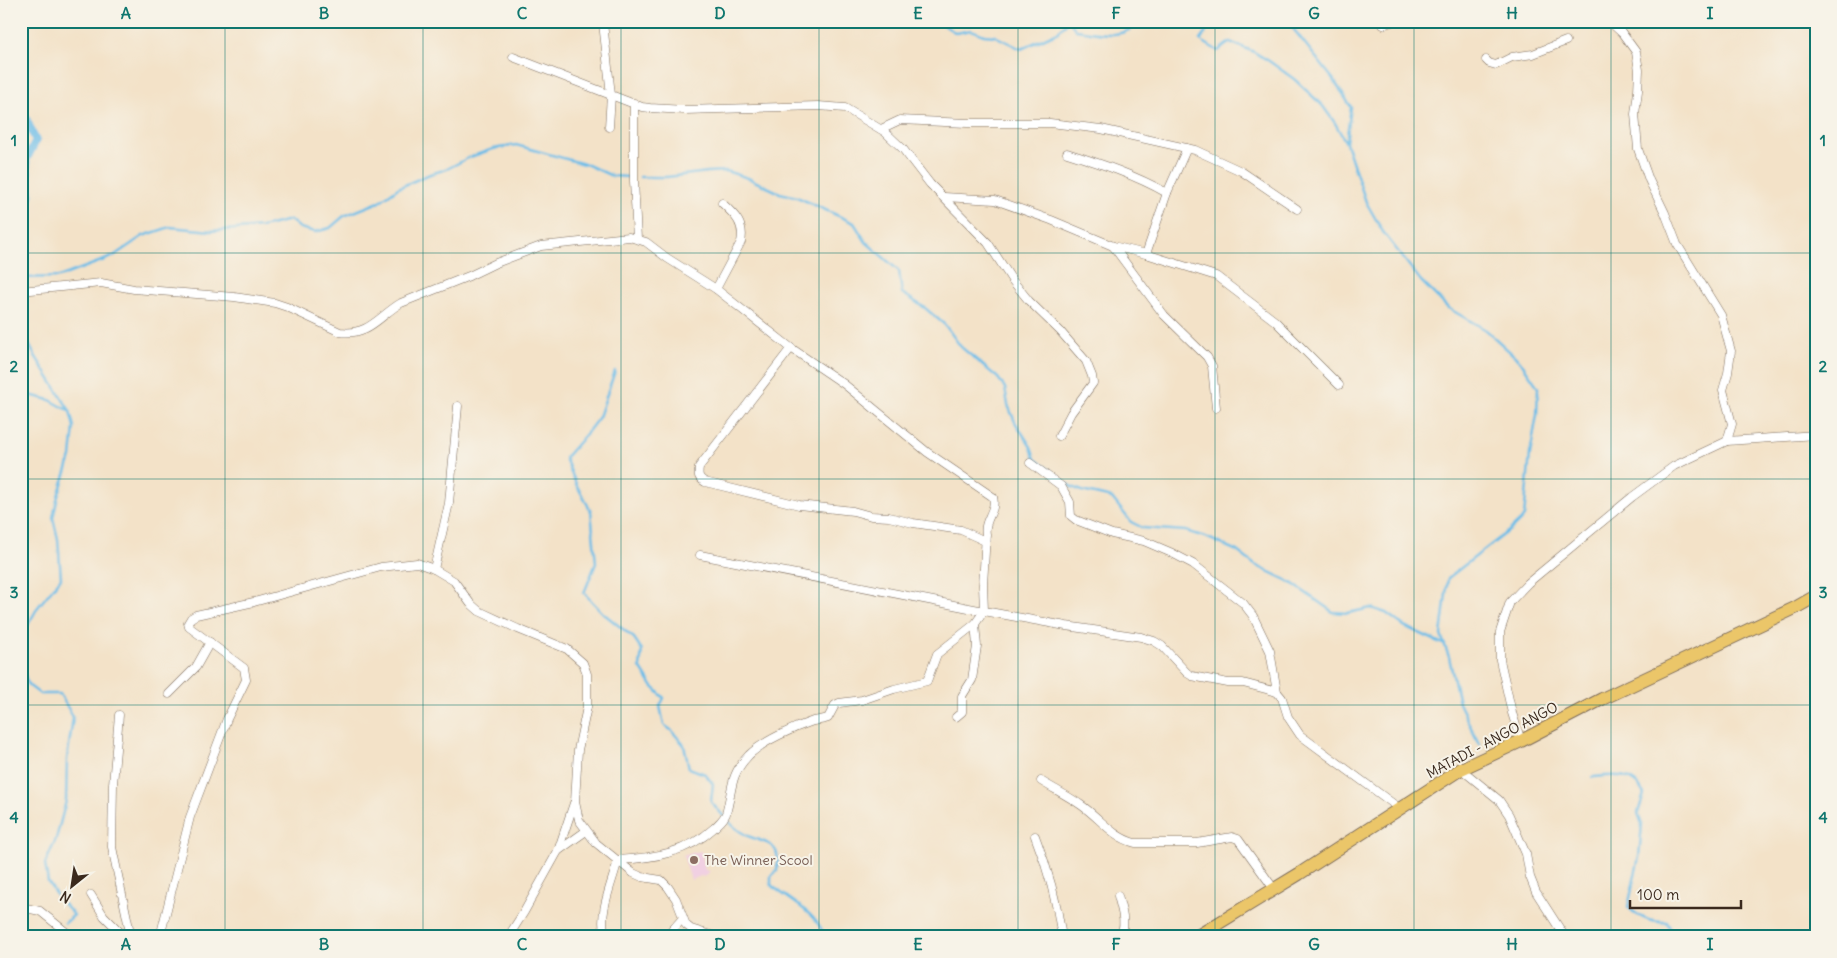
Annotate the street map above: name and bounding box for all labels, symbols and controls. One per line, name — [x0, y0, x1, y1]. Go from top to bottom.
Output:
text: A — [121, 3, 131, 23]
text: B — [319, 3, 330, 23]
text: C — [517, 3, 528, 23]
text: D — [714, 3, 726, 23]
text: E — [913, 3, 923, 23]
text: F — [1111, 3, 1121, 23]
text: G — [1308, 3, 1320, 23]
text: H — [1506, 3, 1518, 23]
text: I — [1707, 3, 1714, 23]
text: 1 — [11, 130, 17, 150]
text: 1 — [1820, 130, 1826, 150]
text: 2 — [10, 356, 19, 376]
text: 2 — [1819, 356, 1828, 376]
text: 3 — [9, 582, 19, 602]
text: 3 — [1818, 582, 1828, 602]
street label: MATADI - ANGO ANGO — [1423, 698, 1561, 782]
text: 4 — [9, 807, 19, 827]
text: 4 — [1818, 807, 1828, 827]
place label: The Winner Scool — [704, 851, 813, 869]
marker: The Winner Scool — [688, 854, 700, 866]
north arrow — [48, 860, 98, 910]
scale bar — [1630, 878, 1741, 910]
text: 100 m — [1637, 885, 1679, 904]
text: N — [57, 887, 74, 907]
text: A — [121, 934, 131, 954]
text: B — [319, 934, 330, 954]
text: C — [517, 934, 528, 954]
text: D — [714, 934, 726, 954]
text: E — [913, 934, 923, 954]
text: F — [1111, 934, 1121, 954]
text: G — [1308, 934, 1320, 954]
text: H — [1506, 934, 1518, 954]
text: I — [1707, 934, 1714, 954]

